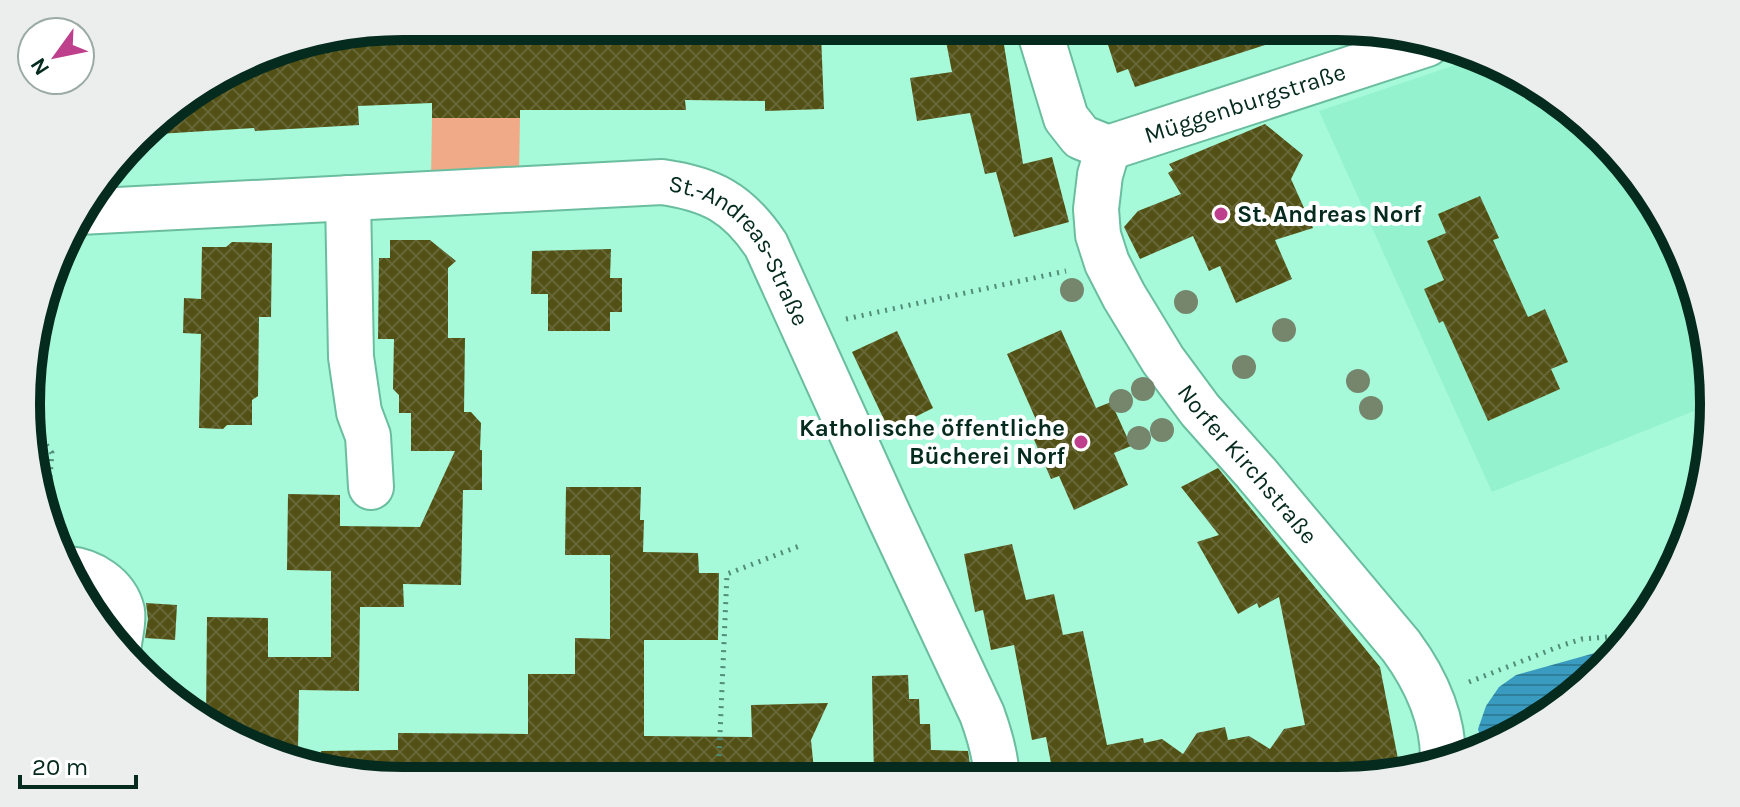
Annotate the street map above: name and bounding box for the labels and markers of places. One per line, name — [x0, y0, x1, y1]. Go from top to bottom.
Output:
place label: St. Andreas Norf — [1237, 200, 1422, 228]
marker: St. Andreas Norf — [1212, 205, 1230, 223]
place label: Katholische öffentliche Bücherei Norf — [799, 414, 1065, 470]
marker: Katholische öffentliche Bücherei Norf — [1072, 433, 1090, 451]

